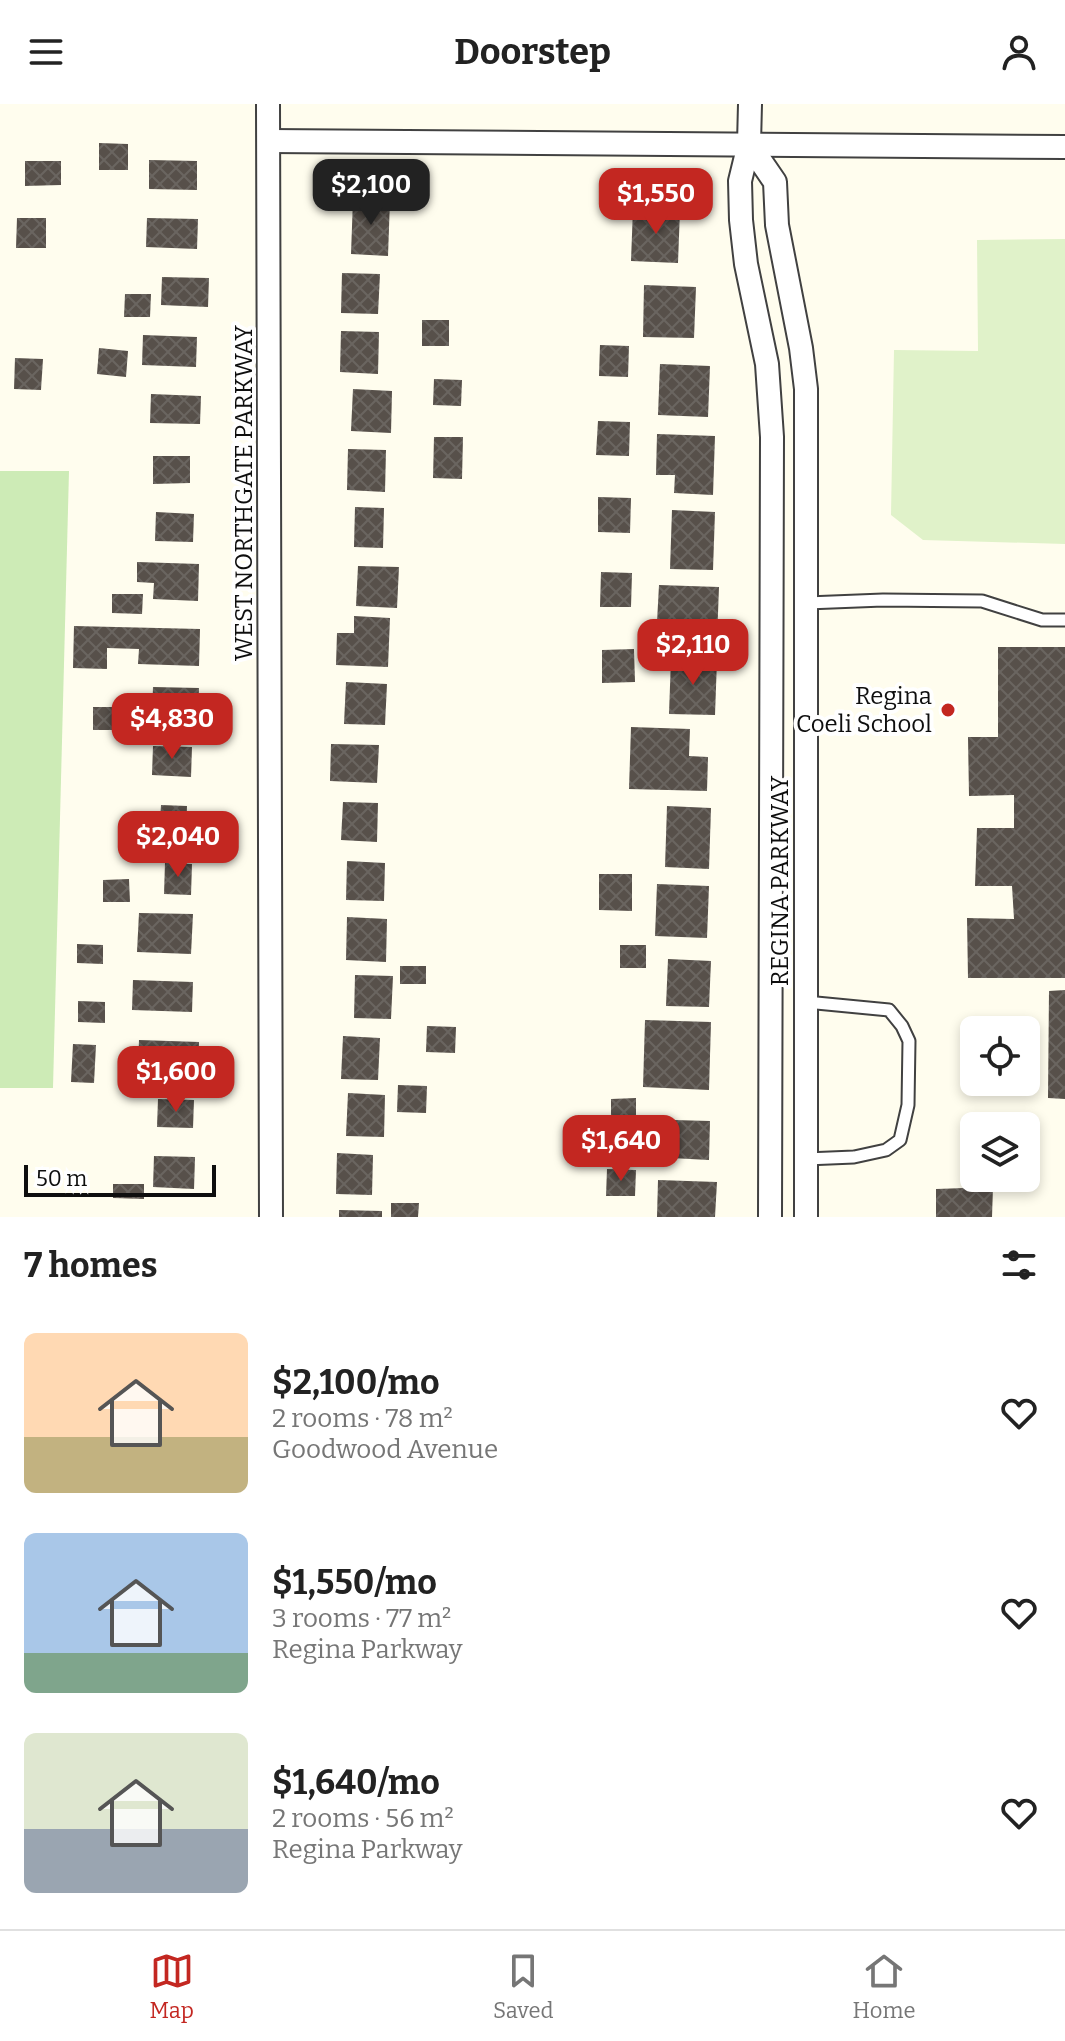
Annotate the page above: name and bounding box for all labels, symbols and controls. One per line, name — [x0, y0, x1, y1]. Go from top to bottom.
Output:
icon: menu — [24, 30, 68, 74]
text: Doorstep — [454, 30, 611, 74]
icon: person — [997, 30, 1041, 74]
pin: $2,100 — [306, 159, 436, 227]
pin: $1,550 — [591, 168, 721, 236]
text: $2,100 — [331, 169, 411, 200]
text: $1,550 — [617, 178, 695, 209]
street label: WEST NORTHGATE PARKWAY — [230, 324, 258, 661]
pin: $2,110 — [628, 619, 758, 687]
text: $2,110 — [655, 629, 731, 660]
place label: Regina Coeli School — [796, 682, 932, 738]
pin: $4,830 — [107, 693, 237, 761]
marker: Regina Coeli School — [939, 701, 957, 719]
text: $4,830 — [130, 703, 214, 734]
street label: REGINA PARKWAY — [766, 775, 794, 986]
pin: $2,040 — [113, 811, 243, 879]
text: $2,040 — [136, 821, 220, 852]
map controls — [960, 1016, 1040, 1192]
button: locate — [960, 1016, 1040, 1096]
pin: $1,600 — [111, 1046, 241, 1114]
text: $1,600 — [135, 1056, 217, 1087]
button: layers — [960, 1112, 1040, 1192]
pin: $1,640 — [556, 1115, 686, 1183]
text: $1,640 — [581, 1125, 661, 1156]
scale bar — [24, 1161, 216, 1197]
text: 50 m — [36, 1165, 87, 1192]
icon: filters — [997, 1243, 1041, 1287]
text: 7 homes — [24, 1245, 157, 1286]
text: $2,100/mo — [272, 1362, 440, 1403]
icon: home — [88, 1365, 184, 1461]
icon: heart — [997, 1391, 1041, 1435]
text: 2 rooms · 78 m² — [272, 1403, 453, 1434]
text: Goodwood Avenue — [272, 1434, 498, 1465]
text: $1,550/mo — [272, 1562, 437, 1603]
icon: home — [88, 1565, 184, 1661]
icon: heart — [997, 1591, 1041, 1635]
text: 3 rooms · 77 m² — [272, 1603, 451, 1634]
text: Regina Parkway — [272, 1634, 463, 1665]
text: $1,640/mo — [272, 1762, 440, 1803]
icon: home — [88, 1765, 184, 1861]
icon: heart — [997, 1791, 1041, 1835]
text: 2 rooms · 56 m² — [272, 1803, 454, 1834]
text: Regina Parkway — [272, 1834, 463, 1865]
tab: Map — [150, 1949, 194, 2024]
tab: Saved — [493, 1949, 553, 2024]
tab: Home — [853, 1949, 915, 2024]

